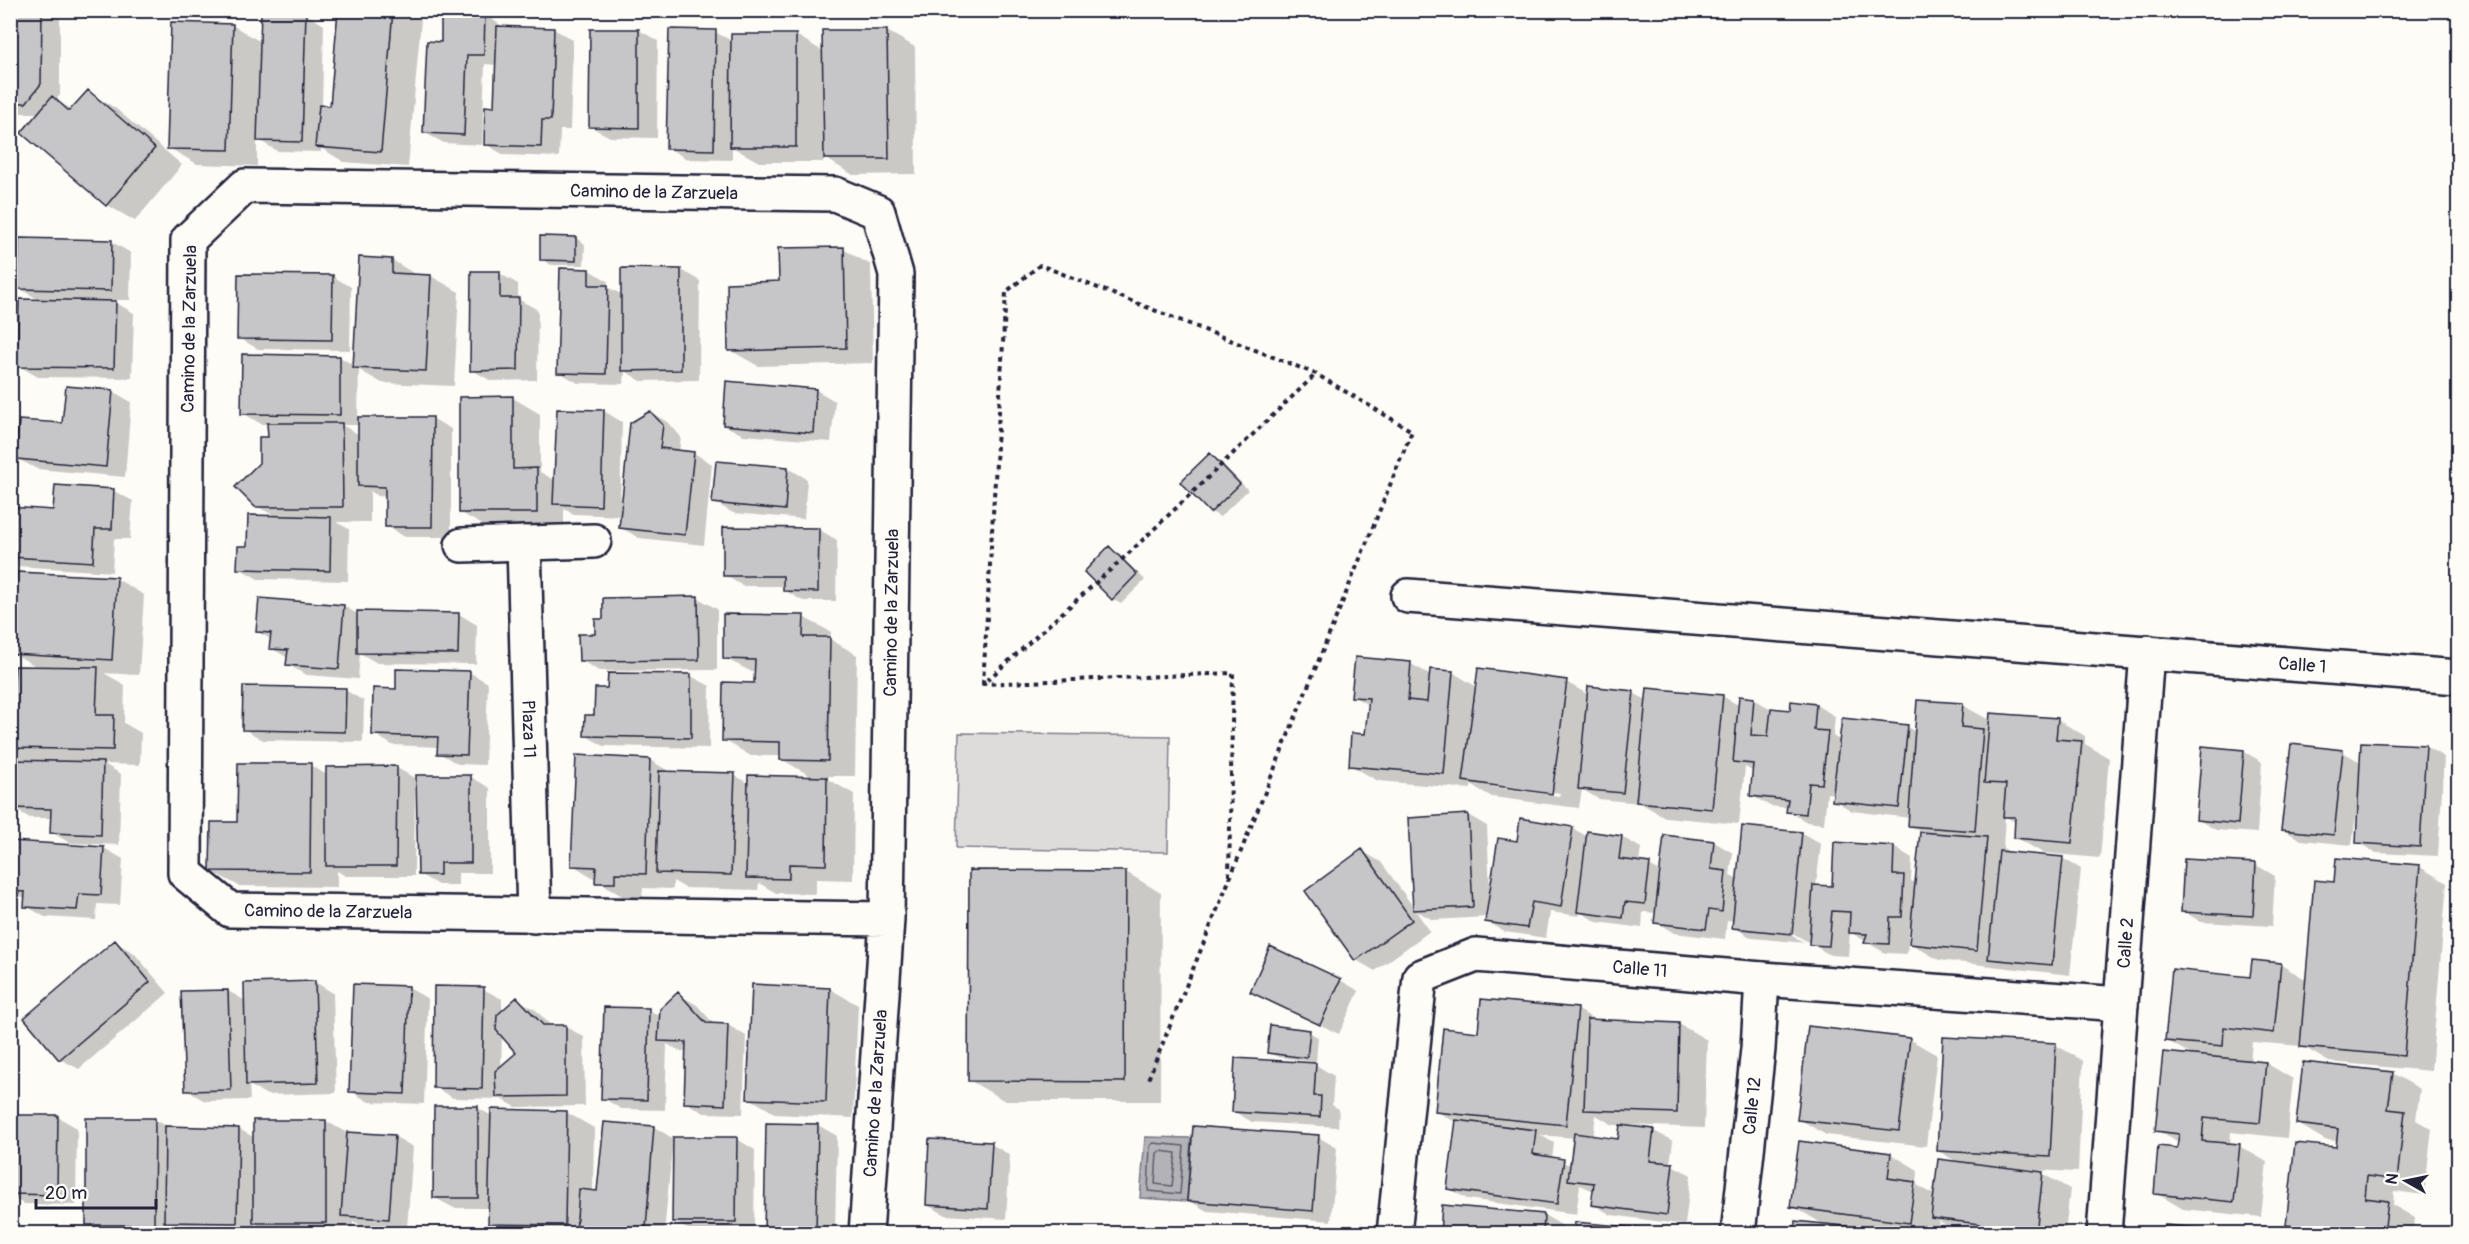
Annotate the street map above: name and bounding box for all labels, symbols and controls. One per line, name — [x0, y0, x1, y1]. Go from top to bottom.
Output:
street label: Camino de la Zarzuela — [570, 180, 738, 205]
street label: Camino de la Zarzuela — [177, 245, 202, 413]
street label: Camino de la Zarzuela — [879, 529, 904, 697]
street label: Calle 1 — [2278, 652, 2327, 679]
street label: Plaza 11 — [516, 699, 541, 758]
street label: Camino de la Zarzuela — [244, 899, 412, 924]
street label: Calle 2 — [2113, 917, 2139, 969]
street label: Calle 11 — [1612, 955, 1668, 983]
street label: Camino de la Zarzuela — [859, 1009, 893, 1178]
street label: Calle 12 — [1738, 1076, 1767, 1136]
north arrow — [2376, 1151, 2436, 1211]
scale bar — [36, 1172, 156, 1210]
text: N — [2381, 1172, 2403, 1186]
text: 20 m — [45, 1182, 87, 1205]

